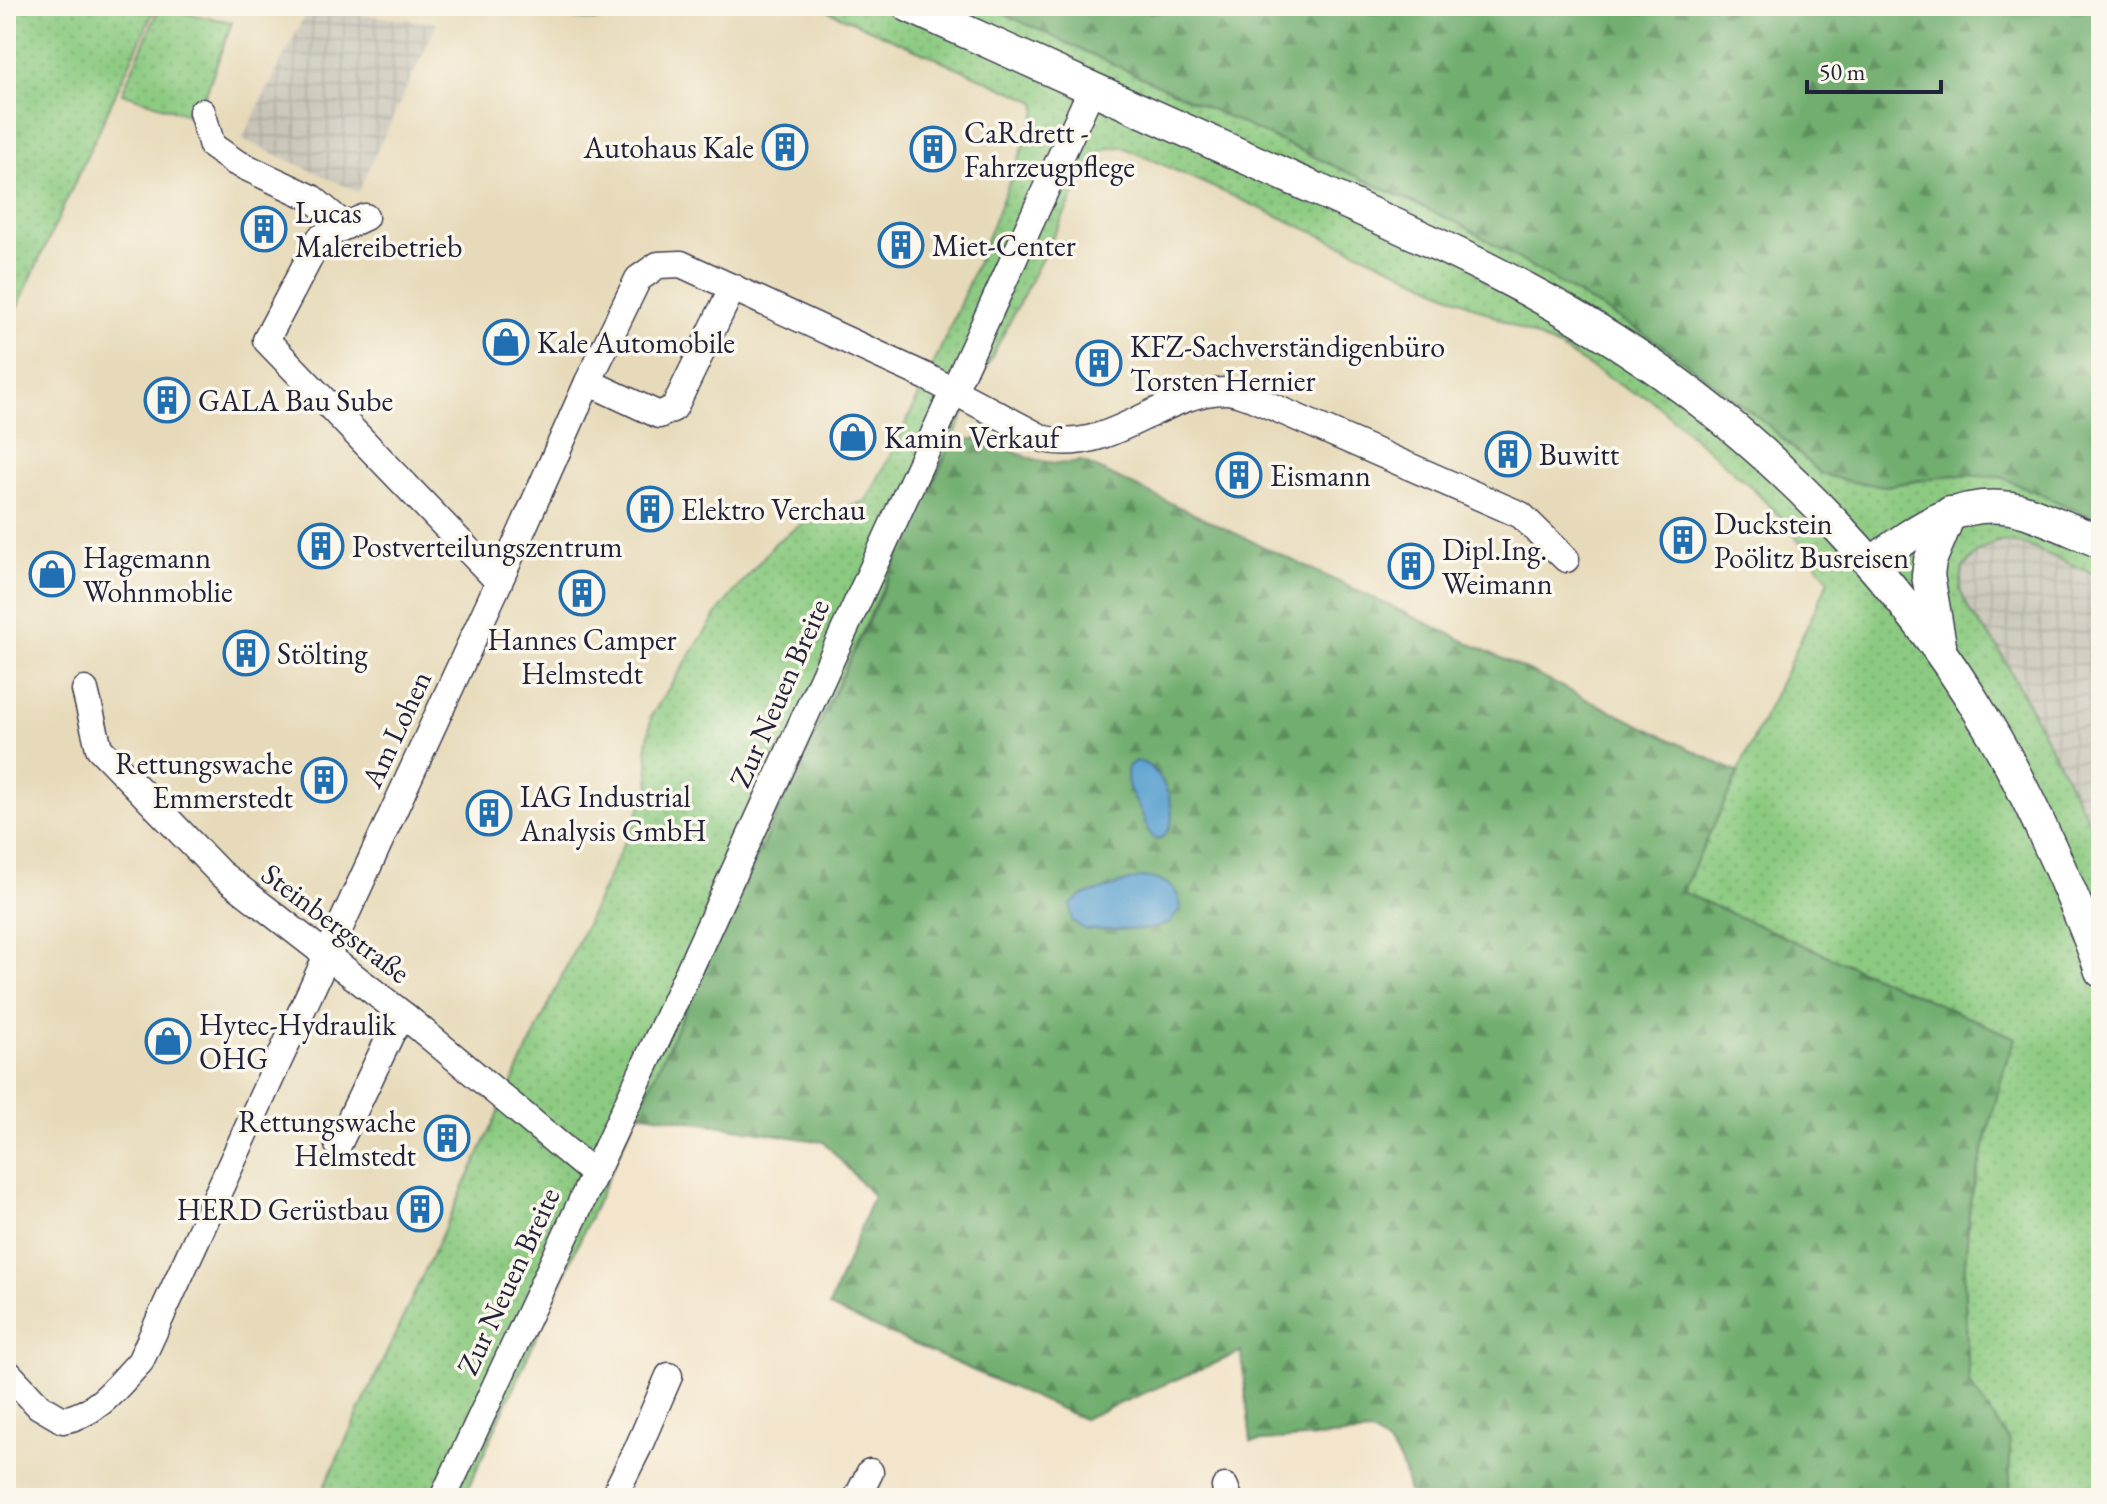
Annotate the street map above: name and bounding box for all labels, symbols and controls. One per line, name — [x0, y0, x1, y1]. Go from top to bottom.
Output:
scale bar — [1807, 44, 1941, 94]
text: 50 m — [1819, 56, 1866, 87]
place label: CaRdrett - Fahrzeugpflege — [964, 113, 1135, 186]
building icon: Autohaus Kale — [761, 123, 809, 171]
building icon: CaRdrett - Fahrzeugpflege — [909, 125, 957, 173]
place label: Autohaus Kale — [582, 128, 754, 167]
place label: Lucas Malereibetrieb — [295, 193, 462, 266]
building icon: Lucas Malereibetrieb — [240, 205, 288, 253]
building icon: Miet-Center — [877, 221, 925, 269]
place label: Miet-Center — [932, 226, 1076, 265]
shop icon: Kale Automobile — [482, 318, 530, 366]
place label: Kale Automobile — [537, 323, 735, 362]
place label: KFZ-Sachverständigenbüro Torsten Hernier — [1130, 327, 1445, 400]
building icon: KFZ-Sachverständigenbüro Torsten Hernier — [1075, 339, 1123, 387]
building icon: GALA Bau Sube — [143, 376, 191, 424]
place label: GALA Bau Sube — [198, 381, 393, 420]
shop icon: Kamin Verkauf — [829, 413, 877, 461]
place label: Kamin Verkauf — [884, 418, 1063, 457]
building icon: Buwitt — [1484, 430, 1532, 478]
place label: Buwitt — [1539, 435, 1620, 474]
building icon: Eismann — [1215, 451, 1263, 499]
place label: Eismann — [1270, 456, 1371, 495]
building icon: Elektro Verchau — [626, 485, 674, 533]
place label: Elektro Verchau — [681, 490, 866, 529]
place label: Duckstein Poölitz Busreisen — [1714, 504, 1909, 577]
building icon: Duckstein Poölitz Busreisen — [1659, 516, 1707, 564]
building icon: Postverteilungszentrum — [297, 522, 345, 570]
place label: Postverteilungszentrum — [352, 527, 623, 566]
place label: Dipl.Ing. Weimann — [1442, 530, 1553, 603]
place label: Hagemann Wohnmoblie — [83, 538, 233, 611]
building icon: Dipl.Ing. Weimann — [1387, 542, 1435, 590]
shop icon: Hagemann Wohnmoblie — [28, 550, 76, 598]
building icon: Hannes Camper Helmstedt — [558, 569, 606, 617]
street label: Zur Neuen Breite — [720, 593, 838, 793]
place label: Hannes Camper Helmstedt — [487, 620, 677, 693]
building icon: Stölting — [222, 629, 270, 677]
place label: Stölting — [277, 634, 369, 673]
street label: Am Lohen — [351, 664, 440, 795]
place label: Rettungswache Emmerstedt — [115, 744, 294, 817]
building icon: Rettungswache Emmerstedt — [300, 756, 348, 804]
place label: IAG Industrial Analysis GmbH — [519, 777, 707, 850]
building icon: IAG Industrial Analysis GmbH — [465, 789, 513, 837]
street label: Steinbergstraße — [254, 854, 418, 992]
place label: Hytec-Hydraulik OHG — [199, 1005, 397, 1078]
shop icon: Hytec-Hydraulik OHG — [144, 1017, 192, 1065]
place label: Rettungswache Helmstedt — [238, 1102, 417, 1175]
building icon: Rettungswache Helmstedt — [423, 1114, 471, 1162]
street label: Zur Neuen Breite — [448, 1181, 568, 1381]
building icon: HERD Gerüstbau — [396, 1185, 444, 1233]
place label: HERD Gerüstbau — [177, 1190, 389, 1229]

